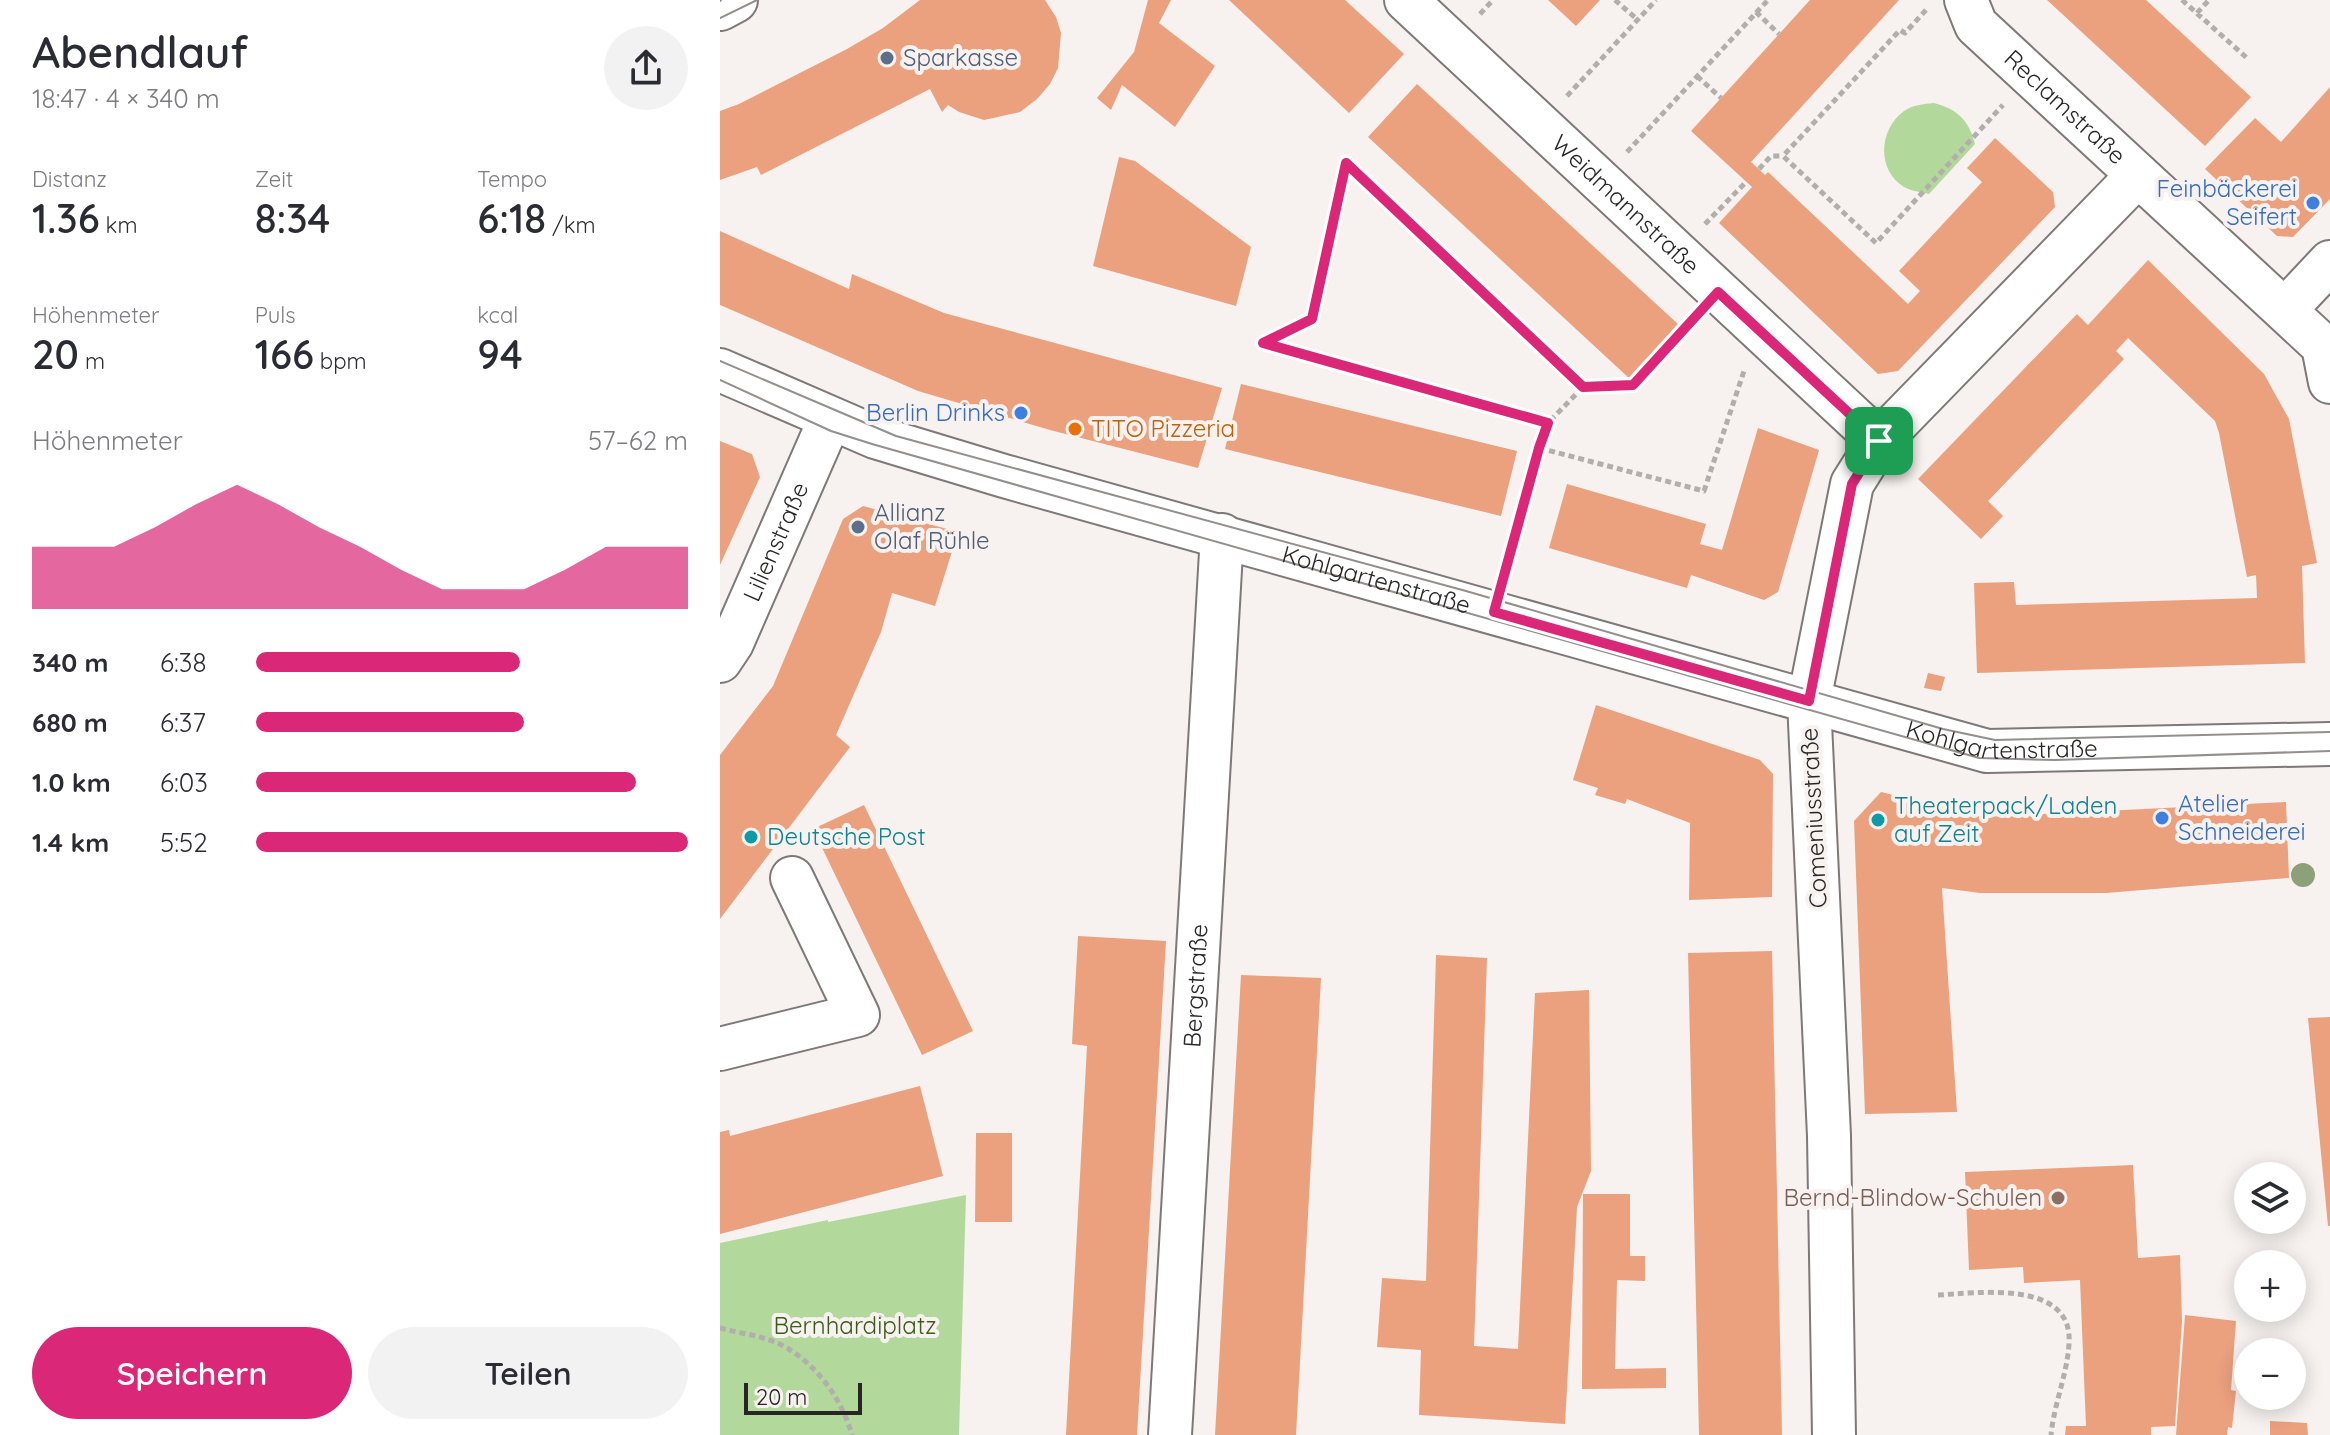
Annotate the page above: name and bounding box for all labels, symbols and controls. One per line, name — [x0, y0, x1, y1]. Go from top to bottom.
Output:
text: Abendlauf — [32, 24, 248, 79]
button: share — [604, 26, 688, 110]
place label: Sparkasse — [903, 42, 1018, 72]
street label: Reclamstraße — [1998, 43, 2133, 170]
marker: Sparkasse — [878, 49, 896, 67]
text: 18:47 · 4 × 340 m — [32, 82, 220, 115]
street label: Weidmannstraße — [1546, 128, 1706, 280]
text: Distanz — [32, 165, 107, 193]
text: Zeit — [255, 165, 293, 193]
text: Tempo — [477, 165, 547, 193]
place label: Feinbäckerei Seifert — [2156, 173, 2297, 231]
text: 1.36 — [32, 193, 100, 243]
text: 8:34 — [255, 193, 330, 243]
text: 6:18 — [477, 193, 546, 243]
marker: Feinbäckerei Seifert — [2304, 194, 2322, 212]
text: km — [100, 211, 137, 239]
text: /km — [546, 211, 595, 239]
text: Höhenmeter — [32, 301, 160, 329]
text: Puls — [255, 301, 296, 329]
text: kcal — [477, 301, 518, 329]
text: 20 — [32, 329, 79, 379]
text: 166 — [255, 329, 314, 379]
text: 94 — [477, 329, 523, 379]
text: m — [79, 347, 105, 375]
text: bpm — [314, 347, 367, 375]
place label: Berlin Drinks — [866, 397, 1005, 427]
marker: Berlin Drinks — [1012, 404, 1030, 422]
pin — [1845, 407, 1913, 475]
place label: TITO Pizzeria — [1091, 413, 1235, 443]
icon: arrive — [1857, 419, 1901, 463]
marker: TITO Pizzeria — [1066, 420, 1084, 438]
text: Höhenmeter — [32, 424, 183, 457]
text: 57–62 m — [588, 424, 688, 457]
street label: Lilienstraße — [736, 477, 815, 606]
place label: Allianz Olaf Rühle — [874, 497, 990, 555]
marker: Allianz Olaf Rühle — [849, 518, 867, 536]
street label: Kohlgartenstraße — [1279, 539, 1474, 620]
text: 340 m — [32, 646, 108, 679]
text: 6:38 — [160, 646, 207, 679]
text: 680 m — [32, 706, 108, 739]
text: 6:37 — [160, 706, 206, 739]
street label: Kohlgartenstraße — [1903, 713, 2098, 766]
street label: Comeniusstraße — [1793, 727, 1833, 909]
text: 1.0 km — [32, 766, 111, 799]
text: 6:03 — [160, 766, 208, 799]
place label: Atelier Schneiderei — [2178, 788, 2306, 846]
place label: Theaterpack/Laden auf Zeit — [1894, 790, 2117, 848]
marker: Atelier Schneiderei — [2153, 809, 2171, 827]
marker: Theaterpack/Laden auf Zeit — [1869, 811, 1887, 829]
place label: Deutsche Post — [767, 821, 926, 851]
text: 1.4 km — [32, 826, 109, 859]
text: 5:52 — [160, 826, 208, 859]
marker: Deutsche Post — [742, 828, 760, 846]
street label: Bergstraße — [1176, 923, 1214, 1048]
map controls — [2234, 1162, 2306, 1410]
button: layers — [2234, 1162, 2306, 1234]
place label: Bernd-Blindow-Schulen — [1783, 1182, 2042, 1212]
marker: Bernd-Blindow-Schulen — [2049, 1189, 2067, 1207]
button: + — [2234, 1250, 2306, 1322]
park label: Bernhardiplatz — [773, 1310, 937, 1340]
button: Speichern — [32, 1327, 352, 1419]
button: Teilen — [368, 1327, 688, 1419]
button: − — [2234, 1338, 2306, 1410]
scale bar — [744, 1379, 862, 1415]
text: 20 m — [756, 1383, 807, 1411]

